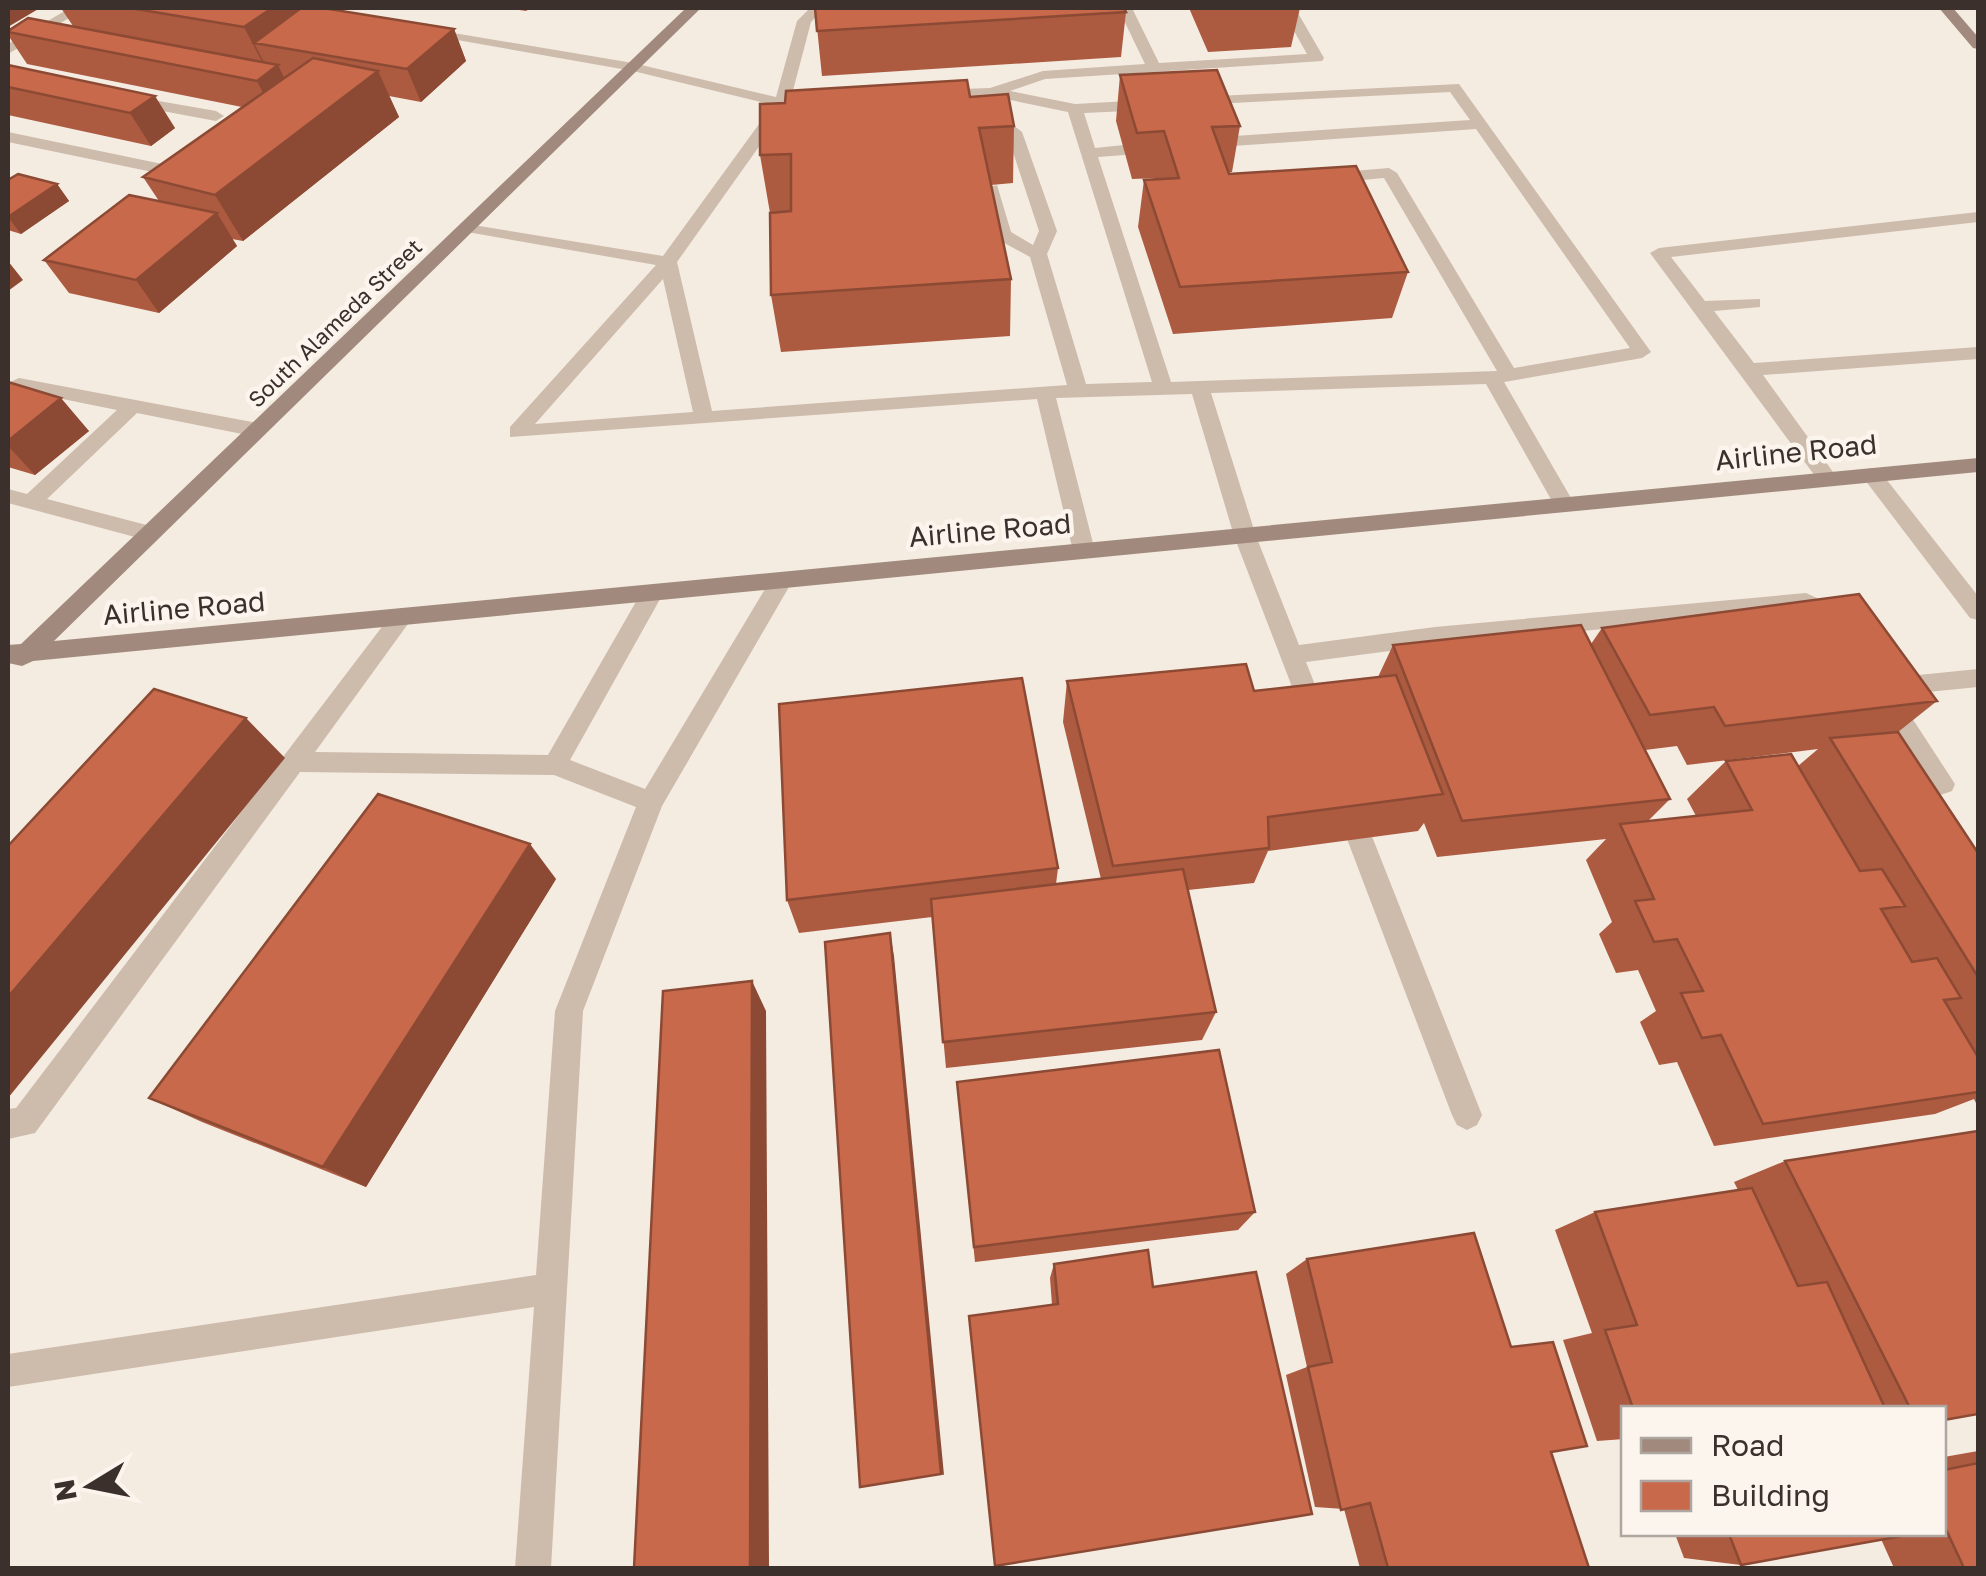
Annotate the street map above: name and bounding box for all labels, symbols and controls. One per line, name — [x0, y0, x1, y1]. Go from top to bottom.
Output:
street label: South Alameda Street — [242, 233, 427, 413]
street label: Airline Road — [1713, 427, 1879, 476]
street label: Airline Road — [907, 506, 1072, 553]
street label: Airline Road — [101, 584, 266, 631]
legend — [1621, 1406, 1946, 1536]
text: Road — [1711, 1427, 1785, 1463]
north arrow — [40, 1436, 140, 1536]
text: N — [47, 1477, 83, 1504]
text: Building — [1711, 1477, 1830, 1513]

